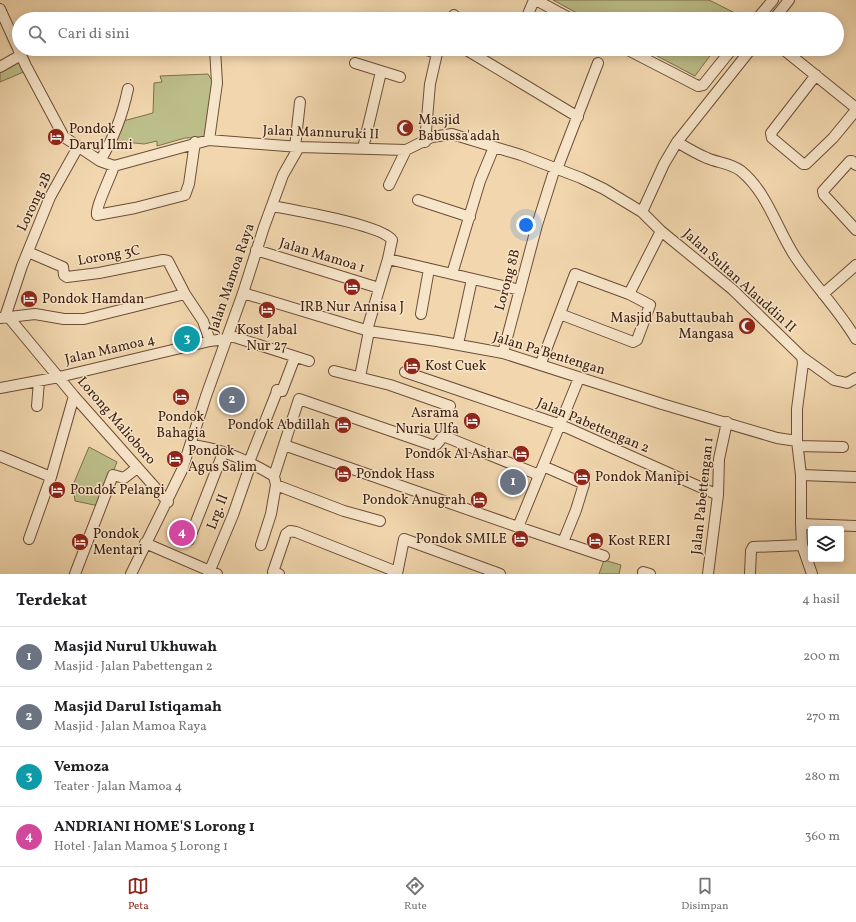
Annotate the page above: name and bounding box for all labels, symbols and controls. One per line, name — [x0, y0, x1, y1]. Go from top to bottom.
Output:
search box — [12, 12, 844, 56]
icon: search — [26, 23, 48, 45]
text: Cari di sini — [58, 24, 129, 45]
place label: Masjid Babussa'adah — [418, 111, 500, 146]
mosque icon: Masjid Babussa'adah — [395, 118, 415, 138]
place label: Pondok Darul Ilmi — [69, 120, 133, 155]
street label: Jalan Mannuruki II — [262, 121, 380, 145]
hotel icon: Pondok Darul Ilmi — [46, 127, 66, 147]
street label: Lorong 2B — [13, 169, 57, 235]
your location — [516, 215, 536, 235]
street label: Jalan Mamoa Raya — [204, 221, 260, 335]
street label: Jalan Sultan Alauddin II — [678, 225, 800, 337]
street label: Jalan Mamoa 1 — [277, 234, 367, 278]
street label: Lorong 3C — [76, 241, 142, 271]
street label: Lorong 8B — [491, 247, 525, 313]
hotel icon: IRB Nur Annisa J — [342, 277, 362, 297]
hotel icon: Pondok Hamdan — [19, 289, 39, 309]
place label: Pondok Hamdan — [42, 290, 144, 309]
place label: IRB Nur Annisa J — [300, 298, 404, 317]
hotel icon: Kost Jabal Nur 27 — [257, 300, 277, 320]
place label: Masjid Babuttaubah Mangasa — [610, 309, 734, 344]
mosque icon: Masjid Babuttaubah Mangasa — [737, 316, 757, 336]
place label: Kost Jabal Nur 27 — [237, 321, 297, 356]
pin: 3 — [174, 324, 200, 354]
street label: Jalan Pa'Bentengan — [490, 328, 608, 380]
street label: Jalan Mamoa 4 — [63, 330, 157, 370]
hotel icon: Kost Cuek — [402, 356, 422, 376]
place label: Kost Cuek — [425, 357, 487, 376]
street label: Lorong Malioboro — [72, 373, 160, 469]
pin: 2 — [219, 385, 245, 415]
hotel icon: Pondok Bahagia — [171, 387, 191, 407]
street label: Jalan Pabettengan 2 — [534, 394, 652, 458]
place label: Asrama Nuria Ulfa — [395, 404, 459, 439]
place label: Pondok Bahagia — [156, 408, 206, 443]
hotel icon: Asrama Nuria Ulfa — [462, 411, 482, 431]
hotel icon: Pondok Abdillah — [333, 415, 353, 435]
place label: Pondok Abdillah — [227, 416, 330, 435]
street label: Jalan Pabettengan 1 — [687, 436, 719, 556]
place label: Pondok Agus Salim — [188, 442, 257, 477]
hotel icon: Pondok Al Ashar — [511, 444, 531, 464]
place label: Pondok Al Ashar — [405, 445, 508, 464]
hotel icon: Pondok Agus Salim — [165, 449, 185, 469]
hotel icon: Pondok Hass — [333, 464, 353, 484]
place label: Pondok Hass — [356, 465, 435, 484]
pin: 1 — [500, 467, 526, 497]
hotel icon: Pondok Manipi — [572, 467, 592, 487]
place label: Pondok Manipi — [595, 468, 689, 487]
hotel icon: Pondok Pelangi — [47, 480, 67, 500]
place label: Pondok Pelangi — [70, 481, 165, 500]
hotel icon: Pondok Anugrah — [469, 490, 489, 510]
street label: Lrg. II — [203, 491, 233, 533]
place label: Pondok Anugrah — [362, 491, 466, 510]
pin: 4 — [169, 518, 195, 548]
place label: Pondok Mentari — [93, 525, 143, 560]
map controls — [808, 526, 844, 562]
button: layers — [808, 526, 844, 562]
hotel icon: Pondok SMILE — [510, 529, 530, 549]
place label: Pondok SMILE — [416, 530, 507, 549]
hotel icon: Kost RERI — [585, 531, 605, 551]
hotel icon: Pondok Mentari — [70, 532, 90, 552]
place label: Kost RERI — [608, 532, 671, 551]
text: Terdekat — [16, 589, 87, 612]
text: 4 hasil — [802, 591, 840, 609]
text: Masjid Nurul Ukhuwah — [54, 637, 217, 658]
text: 1 — [26, 648, 32, 666]
text: 200 m — [803, 648, 840, 666]
text: Masjid · Jalan Pabettengan 2 — [54, 658, 213, 676]
text: Masjid Darul Istiqamah — [54, 697, 222, 718]
text: 2 — [26, 708, 32, 726]
text: 270 m — [806, 708, 840, 726]
text: Masjid · Jalan Mamoa Raya — [54, 718, 207, 736]
text: Vemoza — [54, 757, 109, 778]
text: 3 — [26, 768, 32, 786]
text: 280 m — [804, 768, 840, 786]
text: Teater · Jalan Mamoa 4 — [54, 778, 182, 796]
text: ANDRIANI HOME'S Lorong 1 — [54, 817, 255, 838]
text: 4 — [25, 828, 33, 846]
text: 360 m — [805, 828, 840, 846]
text: Hotel · Jalan Mamoa 5 Lorong 1 — [54, 838, 228, 856]
tab: Peta — [127, 875, 149, 914]
tab: Rute — [404, 875, 427, 914]
tab: Disimpan — [681, 875, 729, 914]

